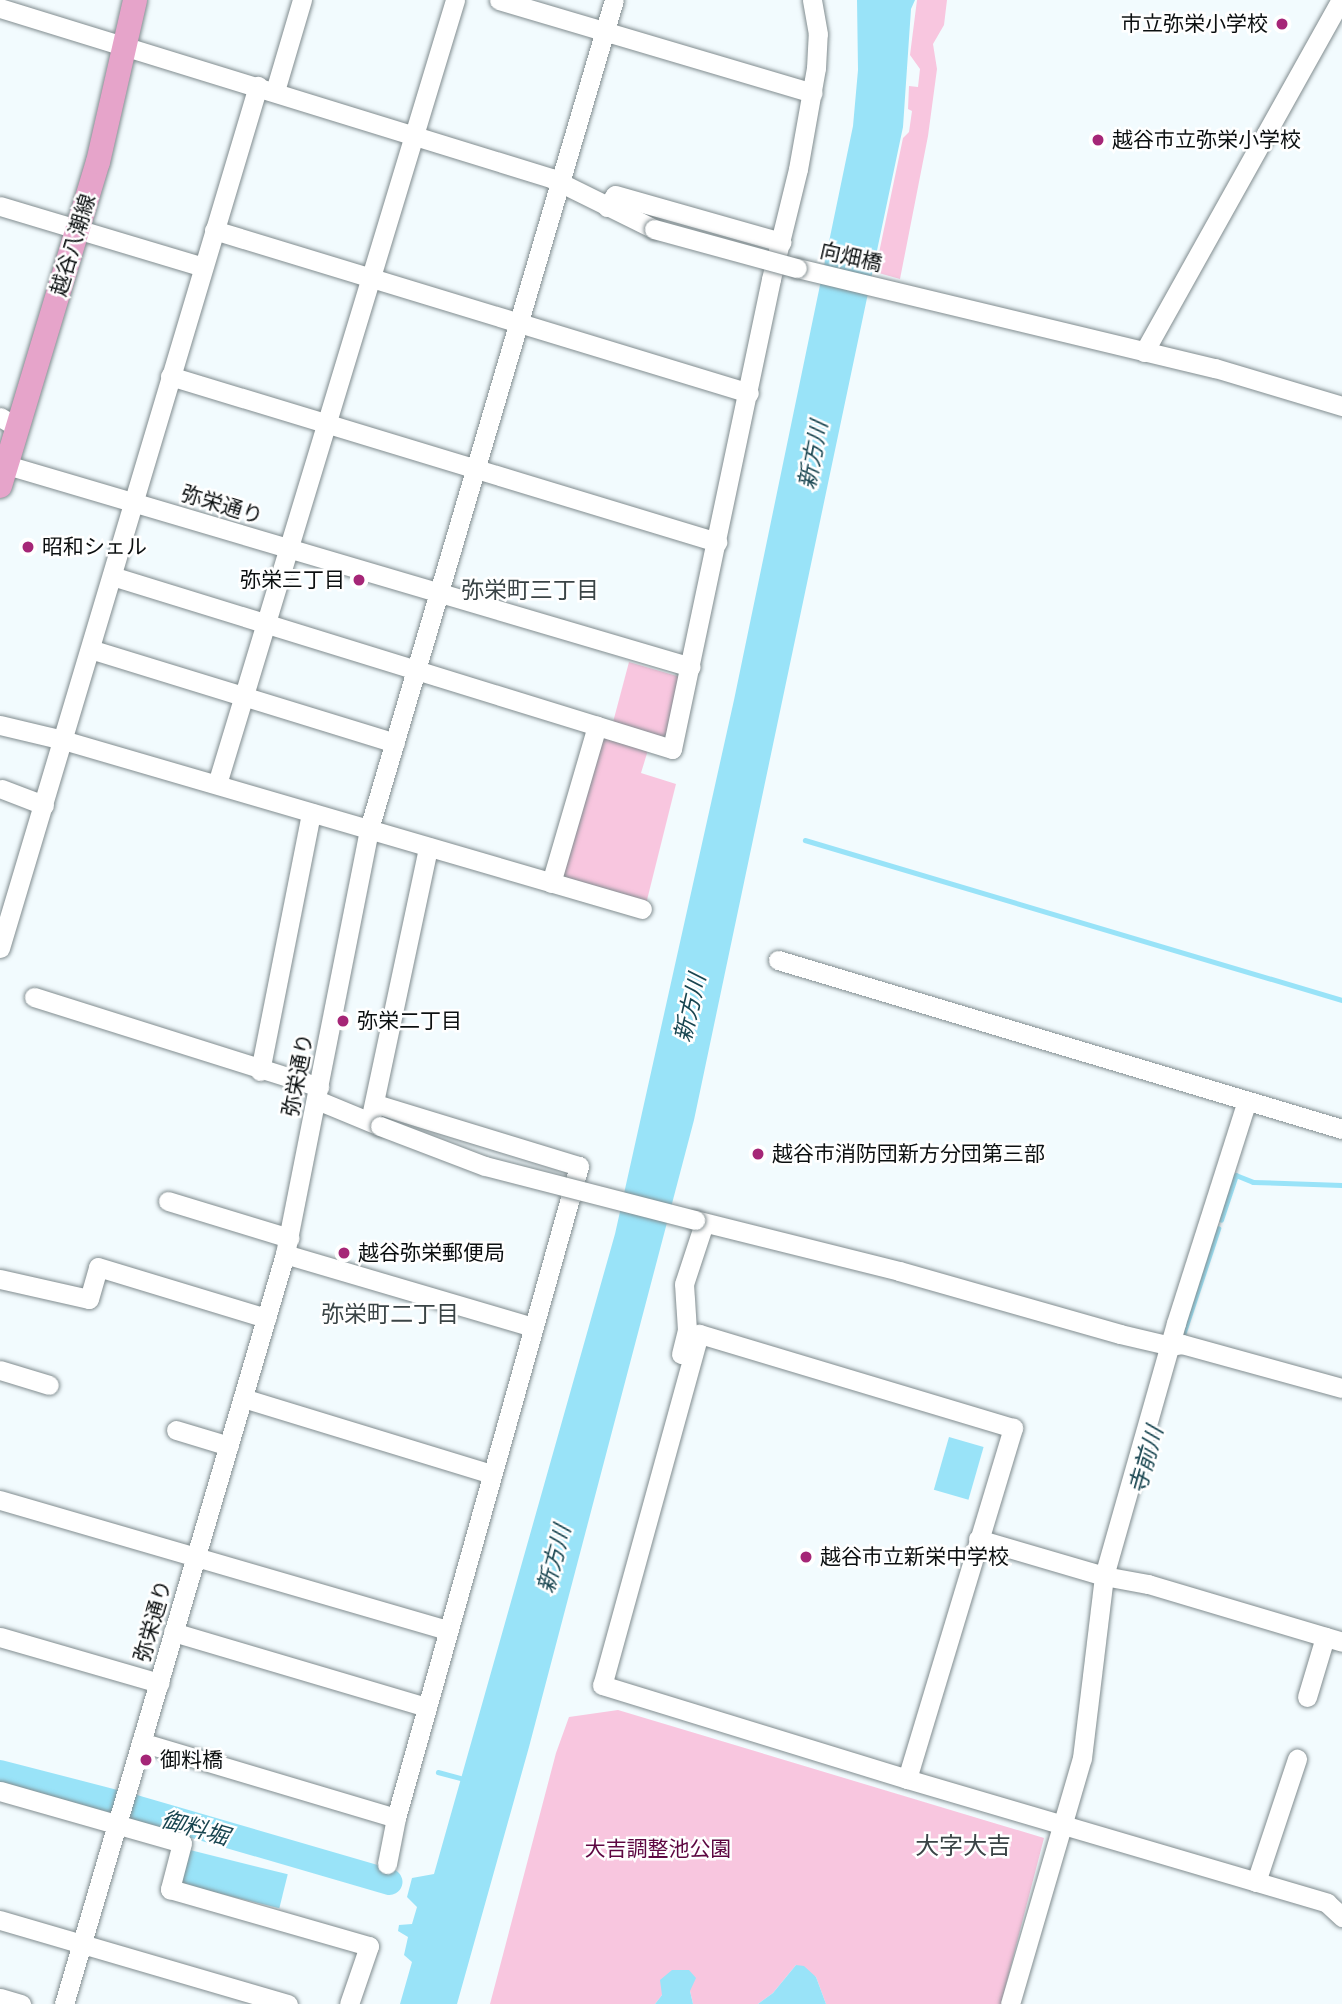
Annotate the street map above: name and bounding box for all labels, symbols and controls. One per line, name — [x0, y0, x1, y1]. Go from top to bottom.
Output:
place label: 市立弥栄小学校 — [1121, 11, 1268, 37]
marker: 市立弥栄小学校 — [1274, 16, 1290, 32]
place label: 越谷市立弥栄小学校 — [1112, 127, 1301, 153]
marker: 越谷市立弥栄小学校 — [1090, 132, 1106, 148]
street label: 越谷八潮線 — [46, 191, 100, 299]
street label: 向畑橋 — [817, 238, 885, 276]
water label: 新方川 — [793, 419, 833, 491]
street label: 弥栄通り — [178, 481, 266, 529]
place label: 昭和シェル — [42, 534, 147, 560]
marker: 昭和シェル — [20, 539, 36, 555]
place label: 弥栄三丁目 — [240, 567, 345, 593]
marker: 弥栄三丁目 — [351, 572, 367, 588]
district label: 弥栄町三丁目 — [461, 576, 599, 604]
water label: 新方川 — [669, 971, 711, 1045]
place label: 弥栄二丁目 — [357, 1008, 462, 1034]
marker: 弥栄二丁目 — [335, 1013, 351, 1029]
street label: 弥栄通り — [278, 1031, 318, 1119]
place label: 越谷市消防団新方分団第三部 — [772, 1141, 1045, 1167]
marker: 越谷市消防団新方分団第三部 — [750, 1146, 766, 1162]
place label: 越谷弥栄郵便局 — [358, 1240, 505, 1266]
marker: 越谷弥栄郵便局 — [336, 1245, 352, 1261]
district label: 弥栄町二丁目 — [321, 1300, 459, 1328]
water label: 寺前川 — [1123, 1423, 1169, 1497]
water label: 新方川 — [532, 1522, 576, 1596]
place label: 越谷市立新栄中学校 — [820, 1544, 1009, 1570]
marker: 越谷市立新栄中学校 — [798, 1549, 814, 1565]
street label: 弥栄通り — [129, 1577, 177, 1665]
place label: 御料橋 — [160, 1747, 223, 1773]
marker: 御料橋 — [138, 1752, 154, 1768]
water label: 御料堀 — [158, 1805, 232, 1851]
district label: 大字大吉 — [915, 1832, 1011, 1860]
park label: 大吉調整池公園 — [585, 1836, 731, 1862]

